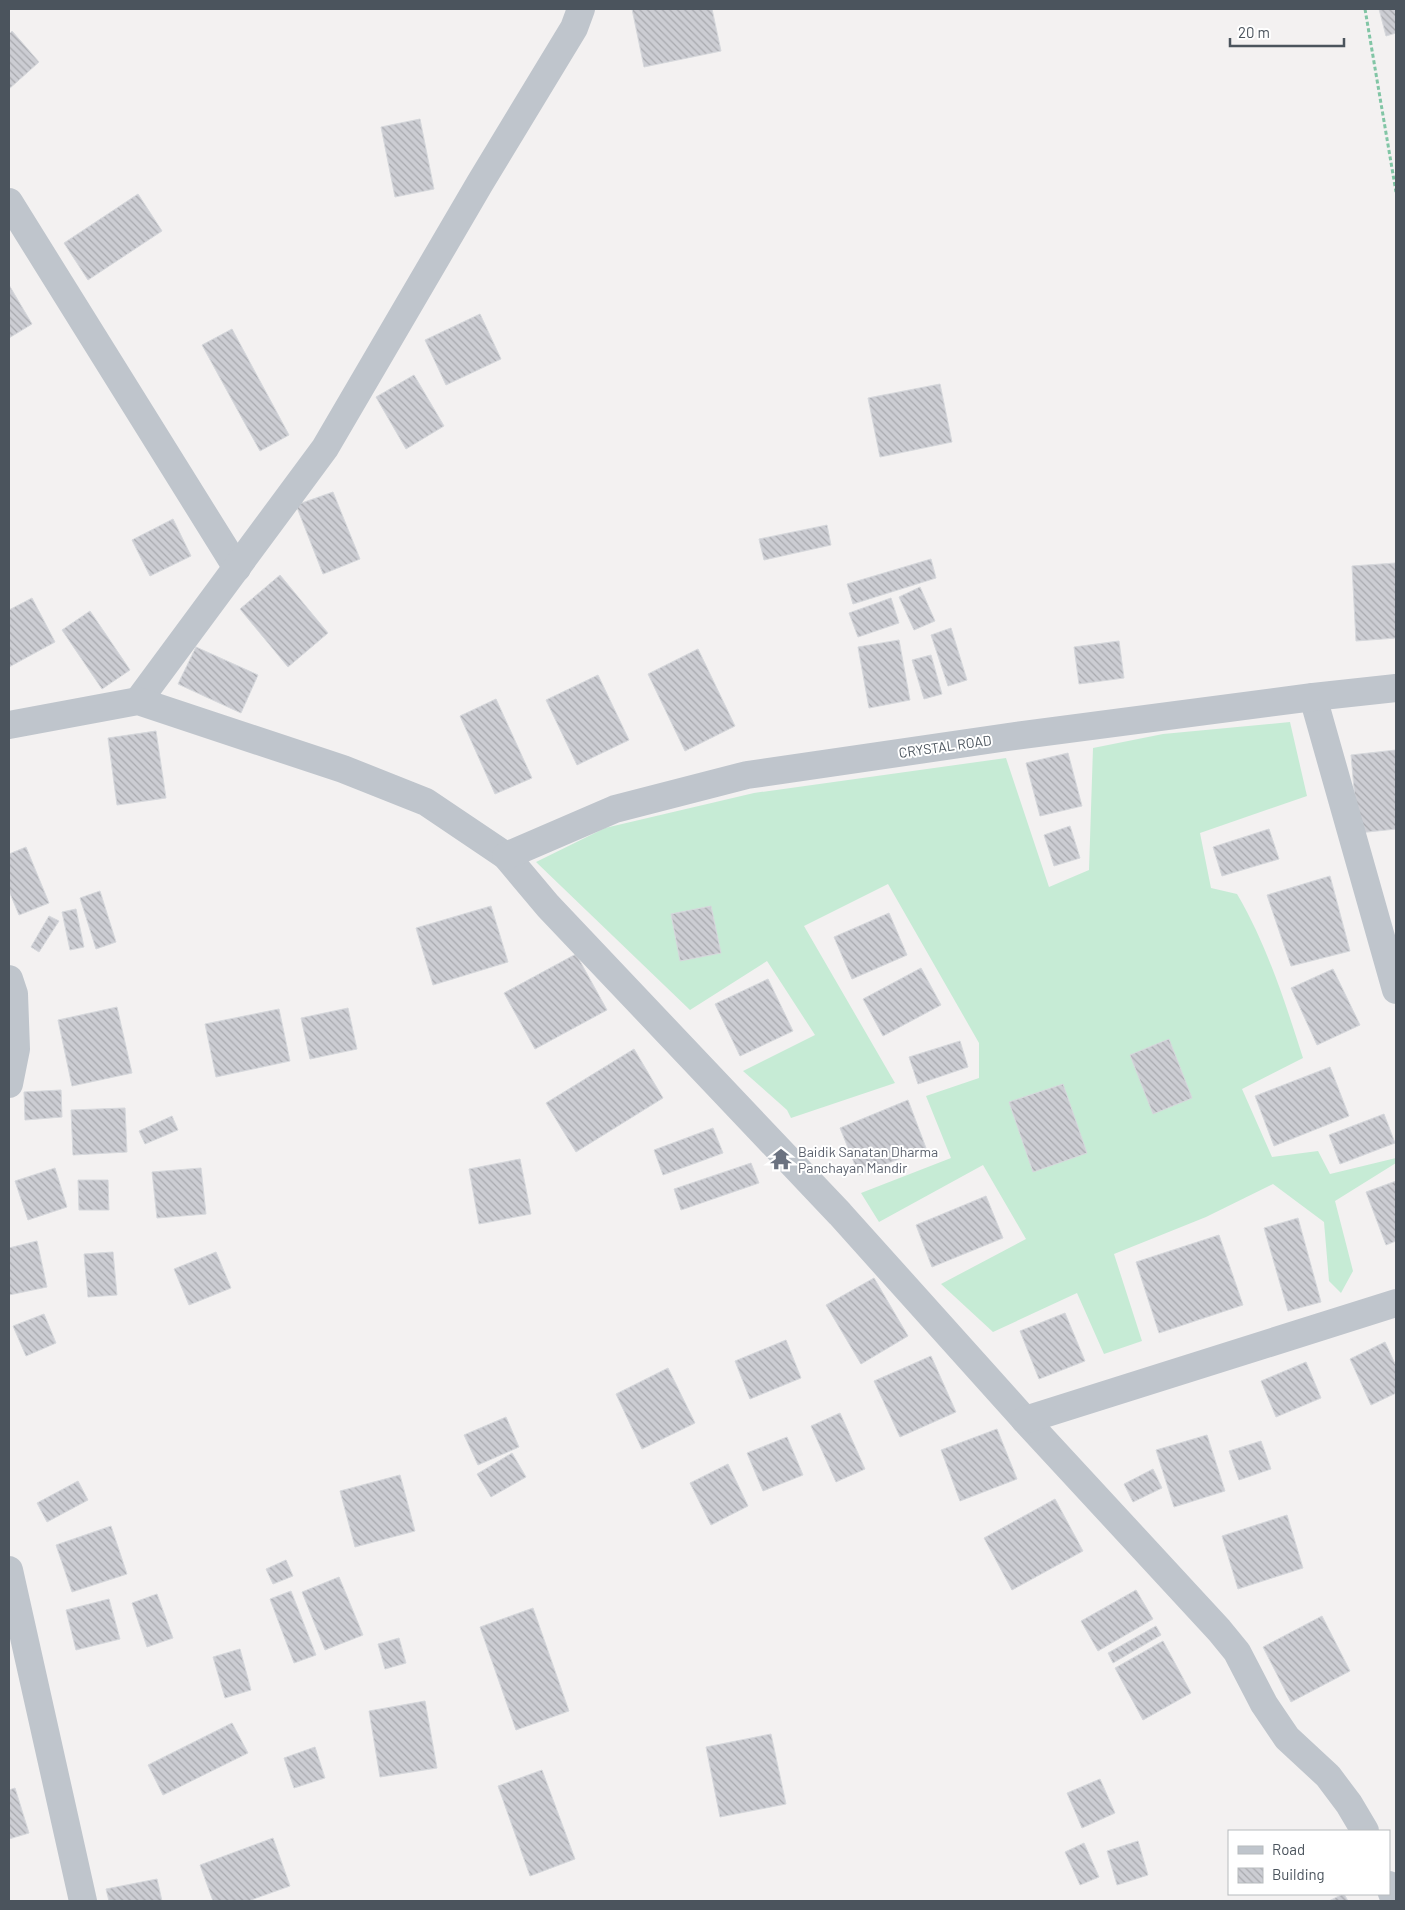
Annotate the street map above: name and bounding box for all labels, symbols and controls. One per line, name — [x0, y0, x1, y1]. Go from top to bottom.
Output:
scale bar — [1230, 15, 1344, 47]
text: 20 m — [1238, 23, 1270, 41]
street label: CRYSTAL ROAD — [898, 731, 992, 761]
place label: Baidik Sanatan Dharma Panchayan Mandir — [798, 1143, 938, 1176]
temple icon: Baidik Sanatan Dharma Panchayan Mandir — [768, 1146, 794, 1172]
legend — [1228, 1830, 1390, 1895]
text: Road — [1272, 1840, 1305, 1858]
text: Building — [1272, 1865, 1325, 1883]

